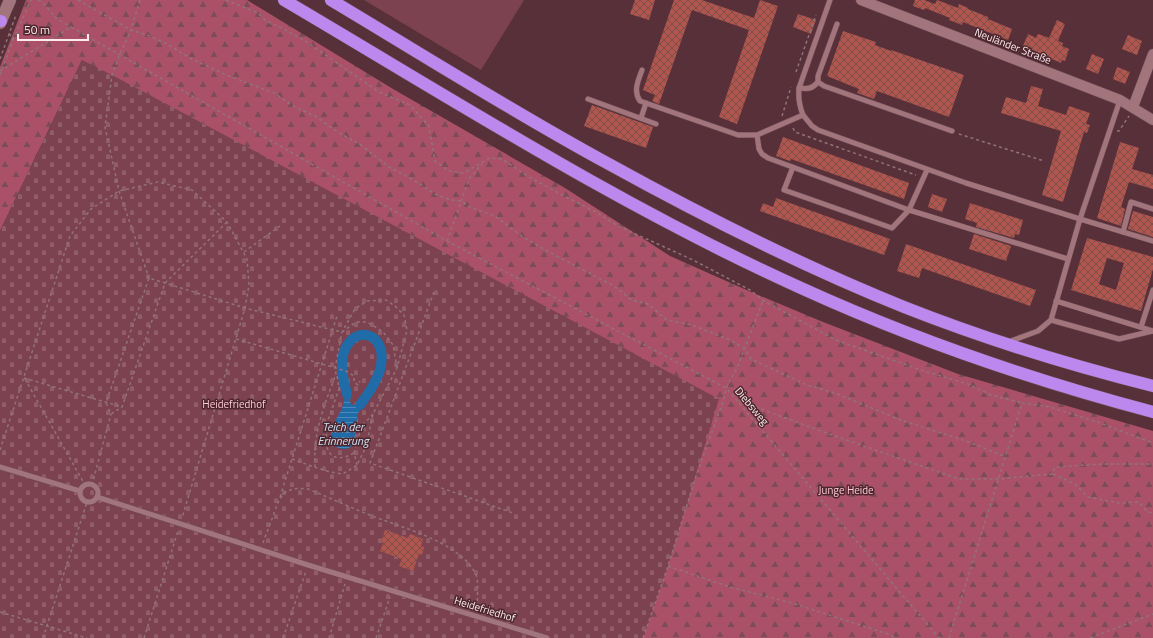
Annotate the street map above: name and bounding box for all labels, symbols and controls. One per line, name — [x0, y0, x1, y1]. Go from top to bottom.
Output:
scale bar — [18, 16, 88, 42]
text: 50 m — [24, 20, 50, 39]
street label: Neuländer Straße — [972, 24, 1054, 68]
street label: Diebsweg — [731, 383, 773, 429]
park label: Heidefriedhof — [202, 396, 266, 412]
water label: Teich der Erinnerung — [317, 417, 370, 450]
park label: Junge Heide — [818, 482, 874, 498]
street label: Heidefriedhof — [452, 592, 518, 626]

